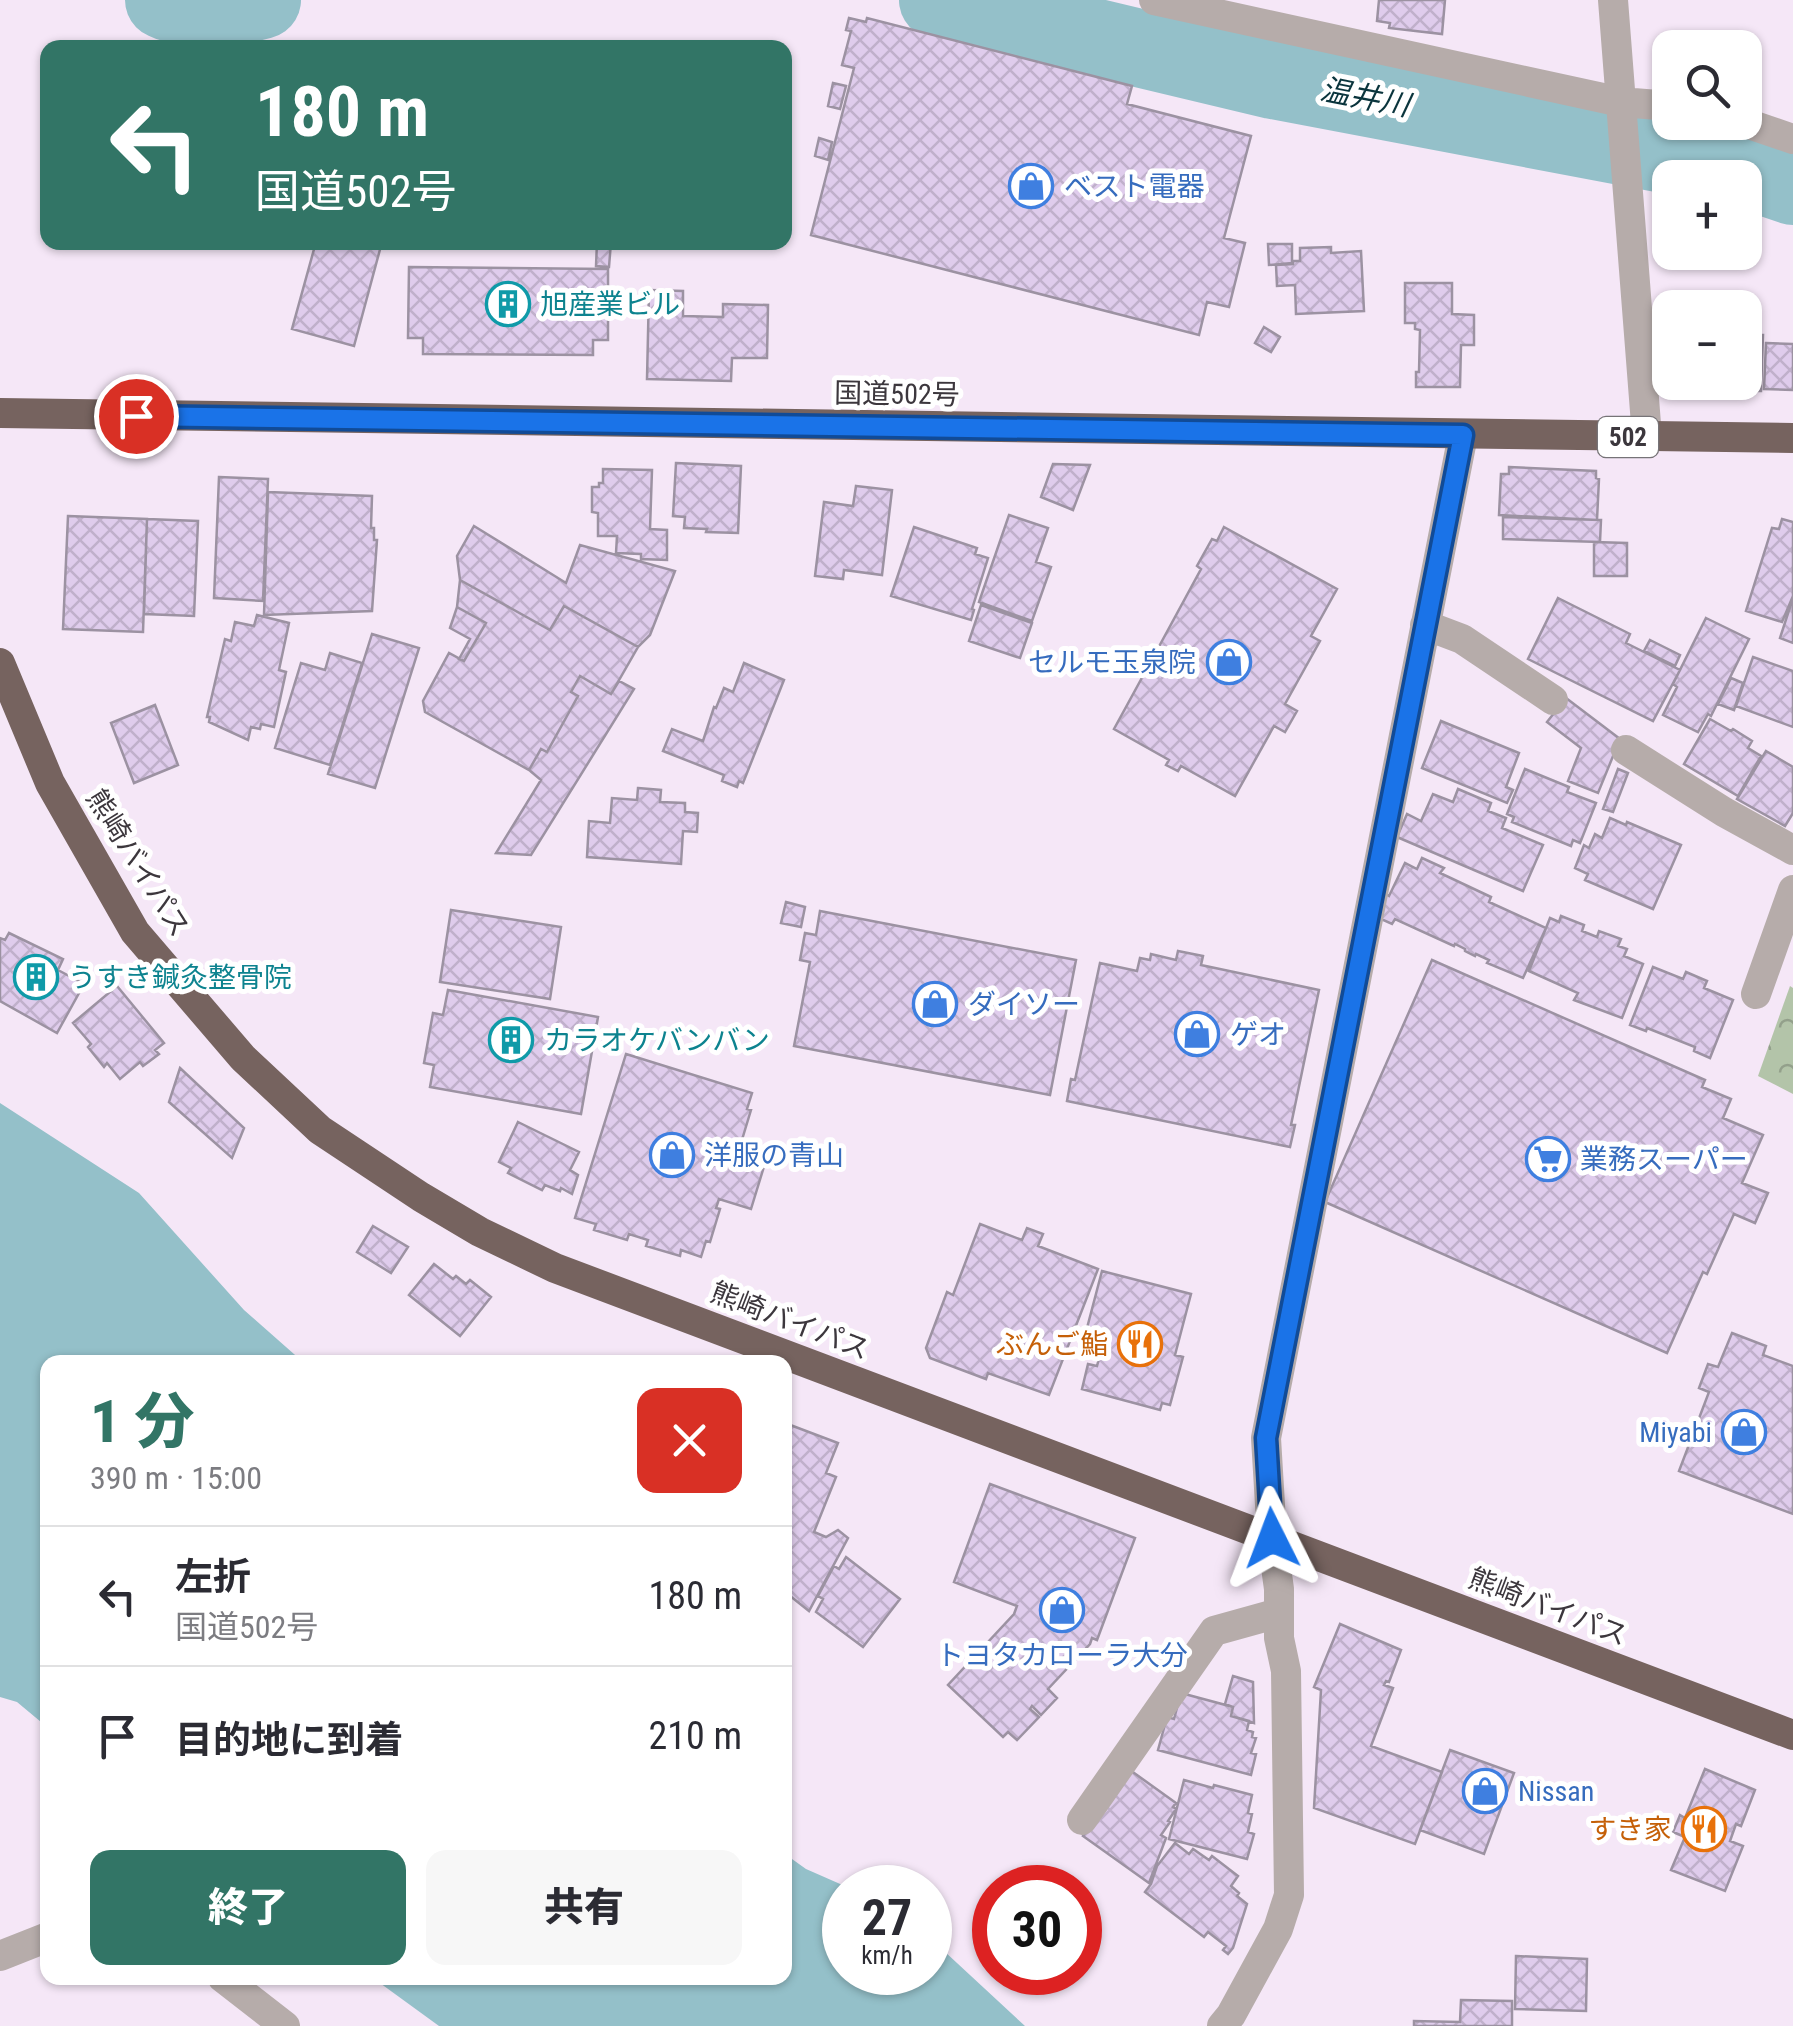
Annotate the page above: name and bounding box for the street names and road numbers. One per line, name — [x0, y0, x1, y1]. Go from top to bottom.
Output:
street label: 国道502号 — [834, 376, 960, 412]
road number: 502 — [1598, 417, 1658, 457]
street label: 熊崎バイパス — [80, 783, 196, 943]
street label: 熊崎バイパス — [706, 1276, 874, 1366]
street label: 熊崎バイパス — [1464, 1562, 1632, 1652]

